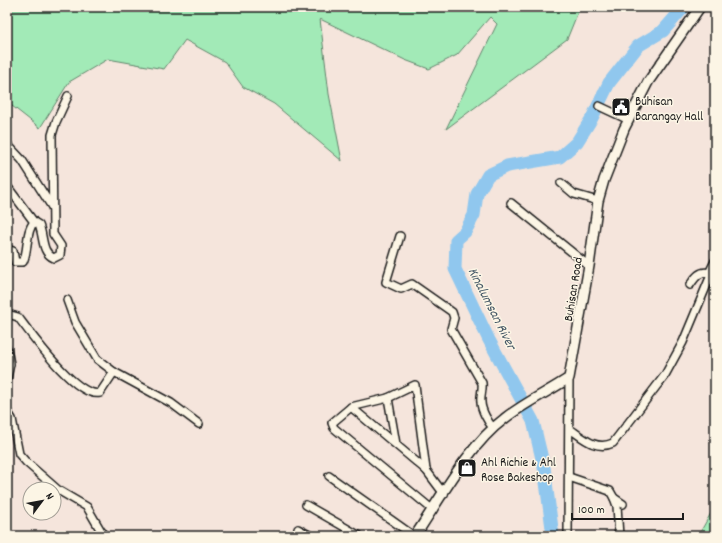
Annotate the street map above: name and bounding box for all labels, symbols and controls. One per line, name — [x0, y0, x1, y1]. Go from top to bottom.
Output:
place label: Buhisan Barangay Hall — [635, 93, 703, 127]
public building icon: Buhisan Barangay Hall — [610, 96, 632, 118]
street label: Buhisan Road — [560, 256, 589, 323]
water label: Kinalumsan River — [462, 264, 521, 355]
place label: Ahl Richie & Ahl Rose Bakeshop — [481, 454, 556, 488]
shop icon: Ahl Richie & Ahl Rose Bakeshop — [456, 457, 478, 479]
north arrow — [22, 481, 62, 521]
text: N — [41, 490, 57, 504]
scale bar — [572, 495, 683, 521]
text: 100 m — [578, 502, 605, 519]

